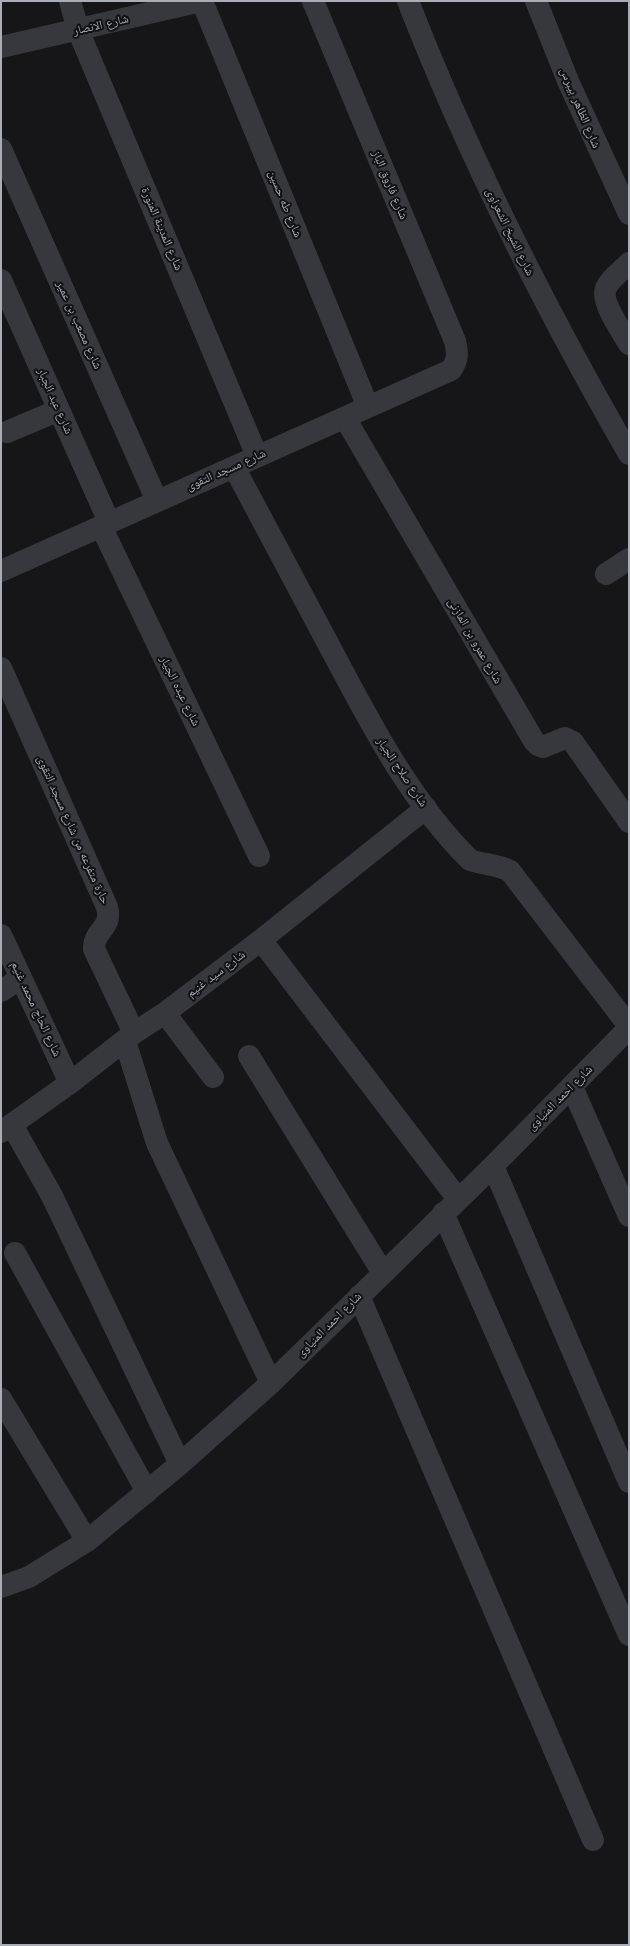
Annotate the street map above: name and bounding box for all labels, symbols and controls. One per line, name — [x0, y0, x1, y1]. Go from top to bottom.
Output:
street label: شارع الانصار — [72, 12, 130, 38]
street label: شارع الظاهر بيبرس — [557, 66, 603, 150]
street label: شارع فاروق الباز — [369, 148, 411, 222]
street label: شارع طه حسين — [265, 168, 305, 240]
street label: شارع المدينة المنورة — [138, 185, 186, 273]
street label: شارع الشيخ الشعراوى — [483, 186, 537, 278]
street label: شارع مصعب بن عمير — [53, 279, 105, 371]
street label: شارع عبد الجبار — [34, 366, 76, 436]
street label: شارع مسجد التقوى — [184, 446, 268, 494]
street label: شارع عمرو بن المازنى — [445, 596, 505, 686]
street label: شارع عبده الجيار — [157, 653, 203, 729]
street label: شارع صلاح الجيار — [373, 734, 431, 810]
street label: حارة متفرعه من شارع مسجد التقوى — [34, 753, 112, 907]
street label: شارع سيد غنيم — [184, 947, 248, 1001]
street label: شارع الحاج محمد غنيم — [8, 959, 64, 1059]
street label: شارع احمد المنياوى — [524, 1062, 596, 1134]
street label: شارع احمد المنياوى — [293, 1289, 365, 1361]

